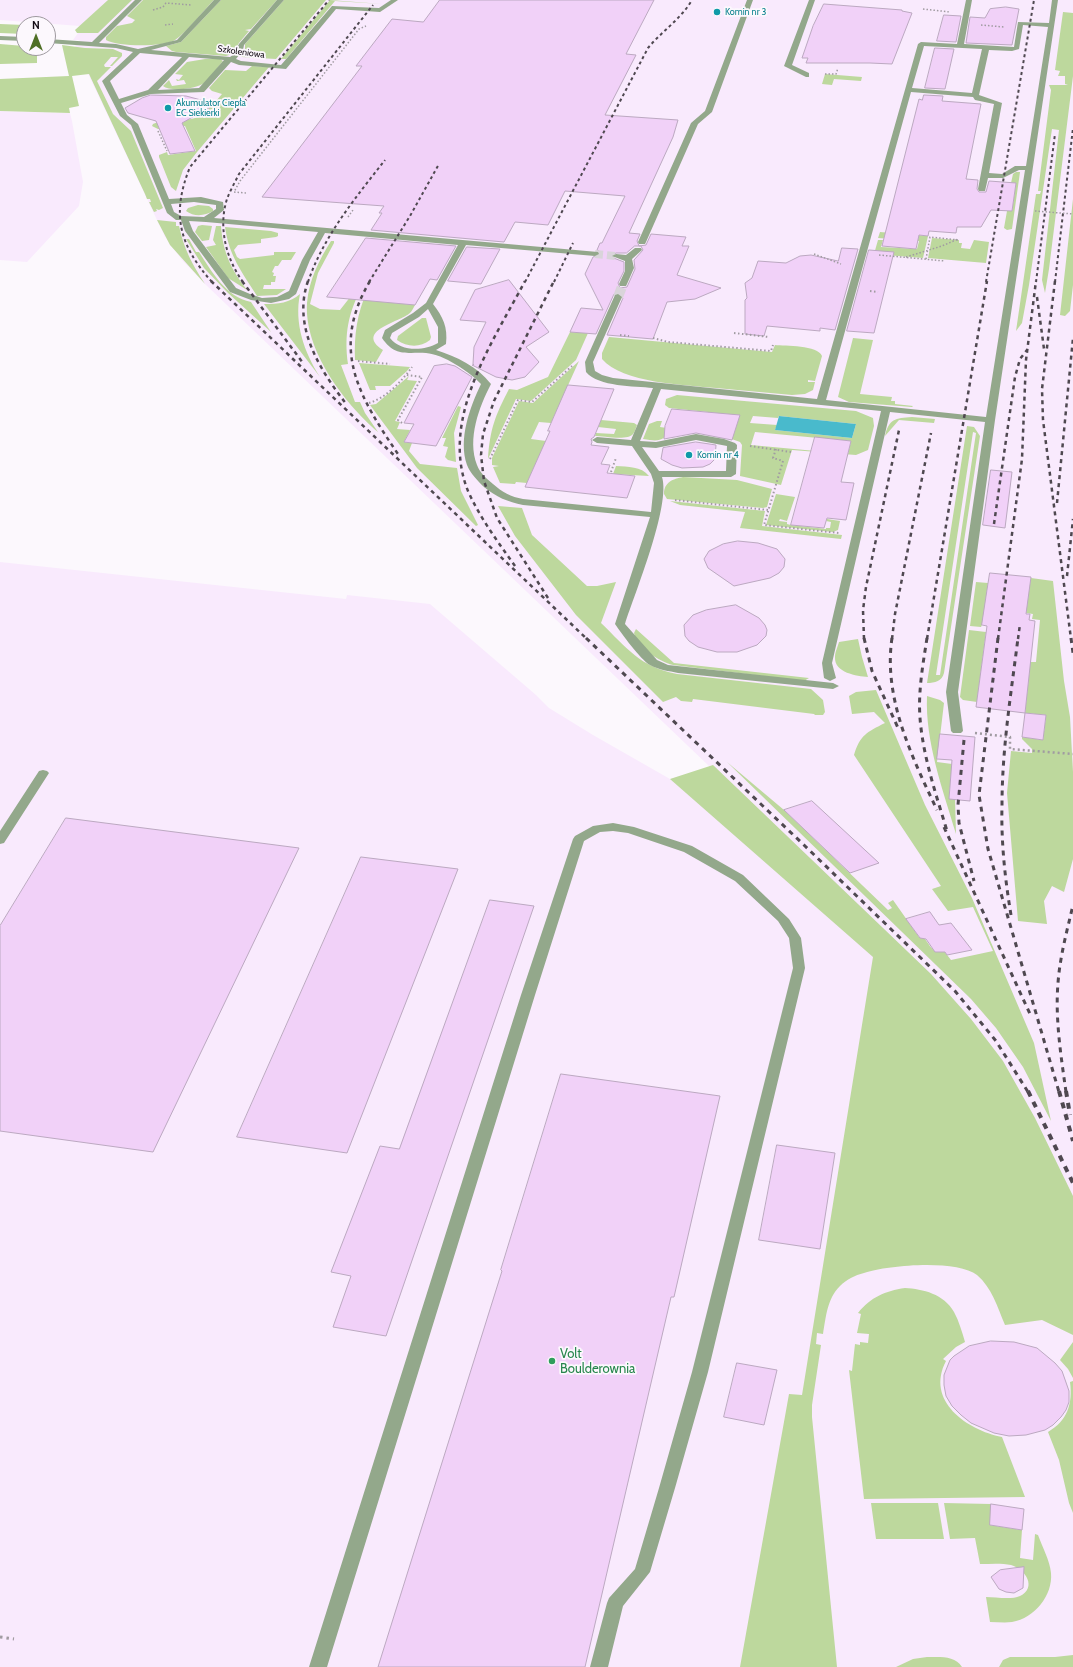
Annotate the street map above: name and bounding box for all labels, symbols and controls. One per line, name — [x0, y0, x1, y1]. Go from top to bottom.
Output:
marker: Komin nr 3 — [712, 7, 722, 17]
place label: Komin nr 3 — [725, 7, 766, 17]
north arrow — [16, 16, 56, 56]
text: N — [32, 18, 40, 32]
street label: Szkoleniowa — [217, 43, 265, 61]
place label: Akumulator Ciepła EC Siekierki — [176, 98, 246, 119]
marker: Akumulator Ciepła EC Siekierki — [163, 103, 173, 113]
marker: Komin nr 4 — [684, 450, 694, 460]
place label: Komin nr 4 — [697, 450, 739, 460]
place label: Volt Boulderownia — [560, 1346, 635, 1377]
marker: Volt Boulderownia — [547, 1356, 557, 1366]

